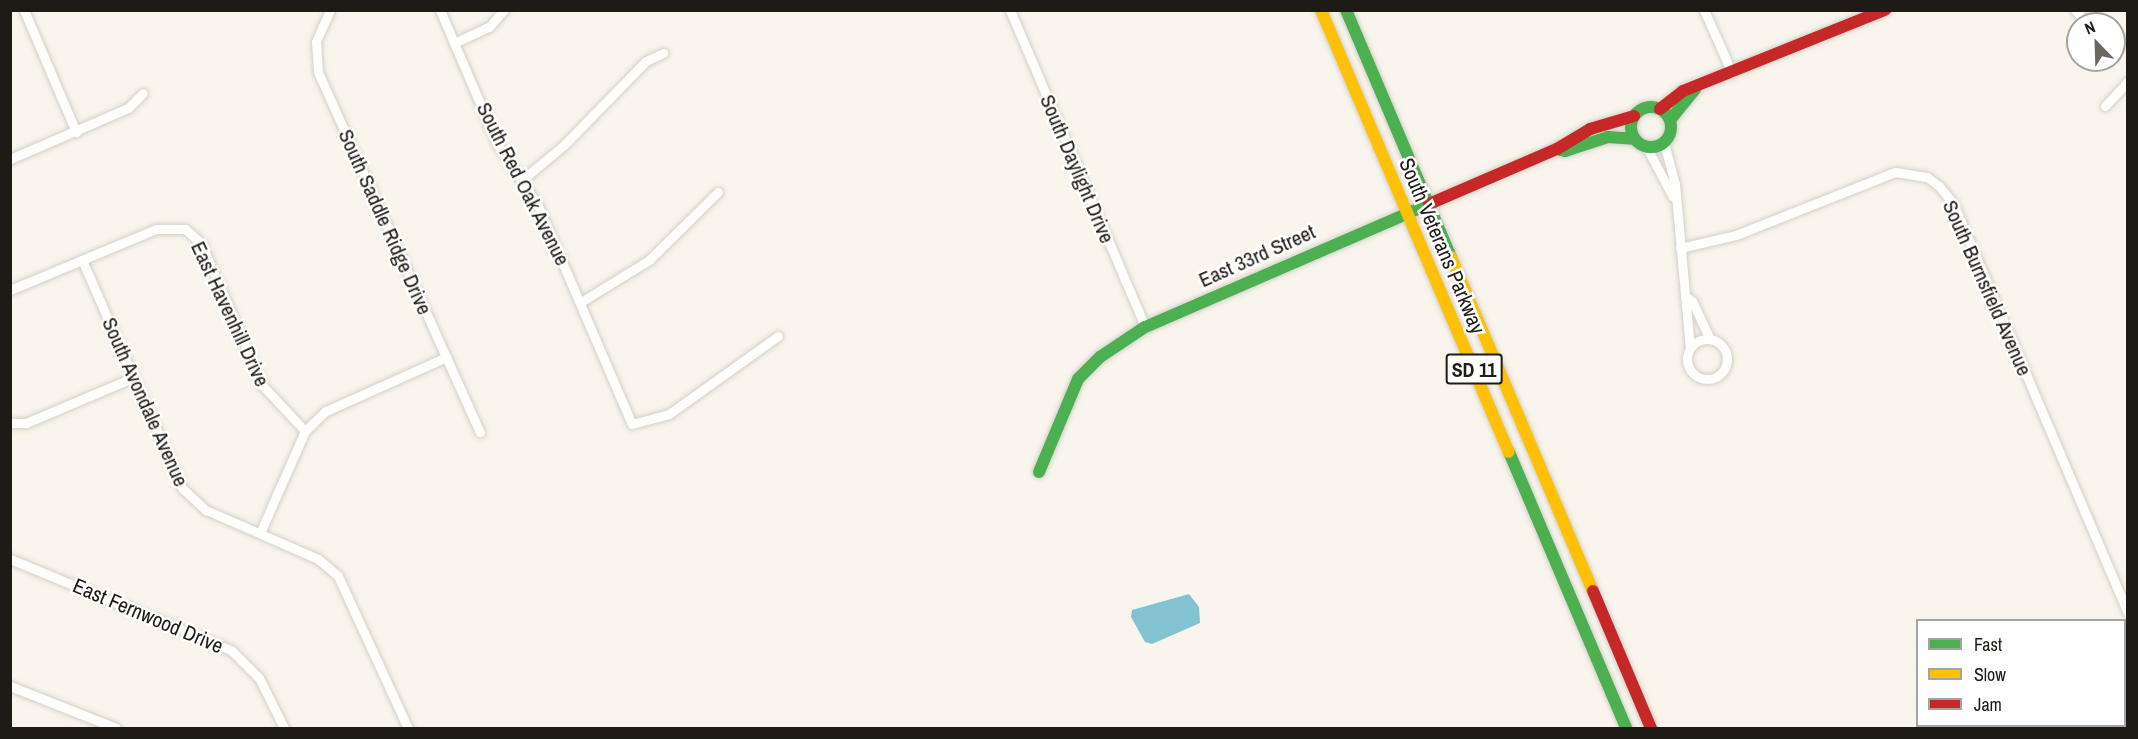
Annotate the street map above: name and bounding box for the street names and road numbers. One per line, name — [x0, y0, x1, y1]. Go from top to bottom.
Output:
street label: South Daylight Drive — [1034, 91, 1120, 247]
street label: South Red Oak Avenue — [471, 98, 575, 270]
street label: South Saddle Ridge Drive — [333, 125, 437, 319]
street label: South Veterans Parkway — [1394, 154, 1490, 338]
street label: South Burnsfield Avenue — [1937, 196, 2037, 380]
street label: East 33rd Street — [1195, 219, 1319, 293]
street label: East Havenhill Drive — [185, 238, 275, 390]
street label: South Avondale Avenue — [96, 313, 194, 491]
road number: SD 11 — [1446, 352, 1502, 386]
street label: East Fernwood Drive — [69, 573, 227, 659]

